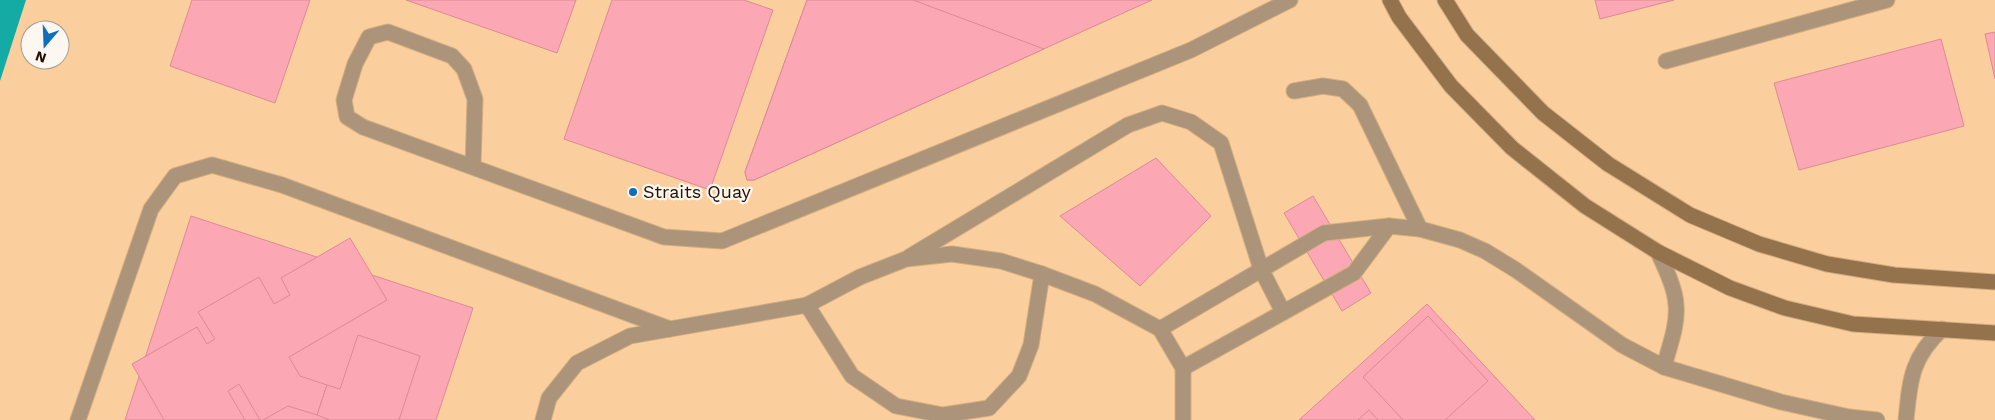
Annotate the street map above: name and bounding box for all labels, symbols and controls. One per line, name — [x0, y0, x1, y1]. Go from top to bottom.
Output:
north arrow — [20, 20, 70, 70]
text: N — [33, 48, 48, 67]
place label: Straits Quay — [643, 181, 752, 202]
marker: Straits Quay — [627, 186, 639, 198]

